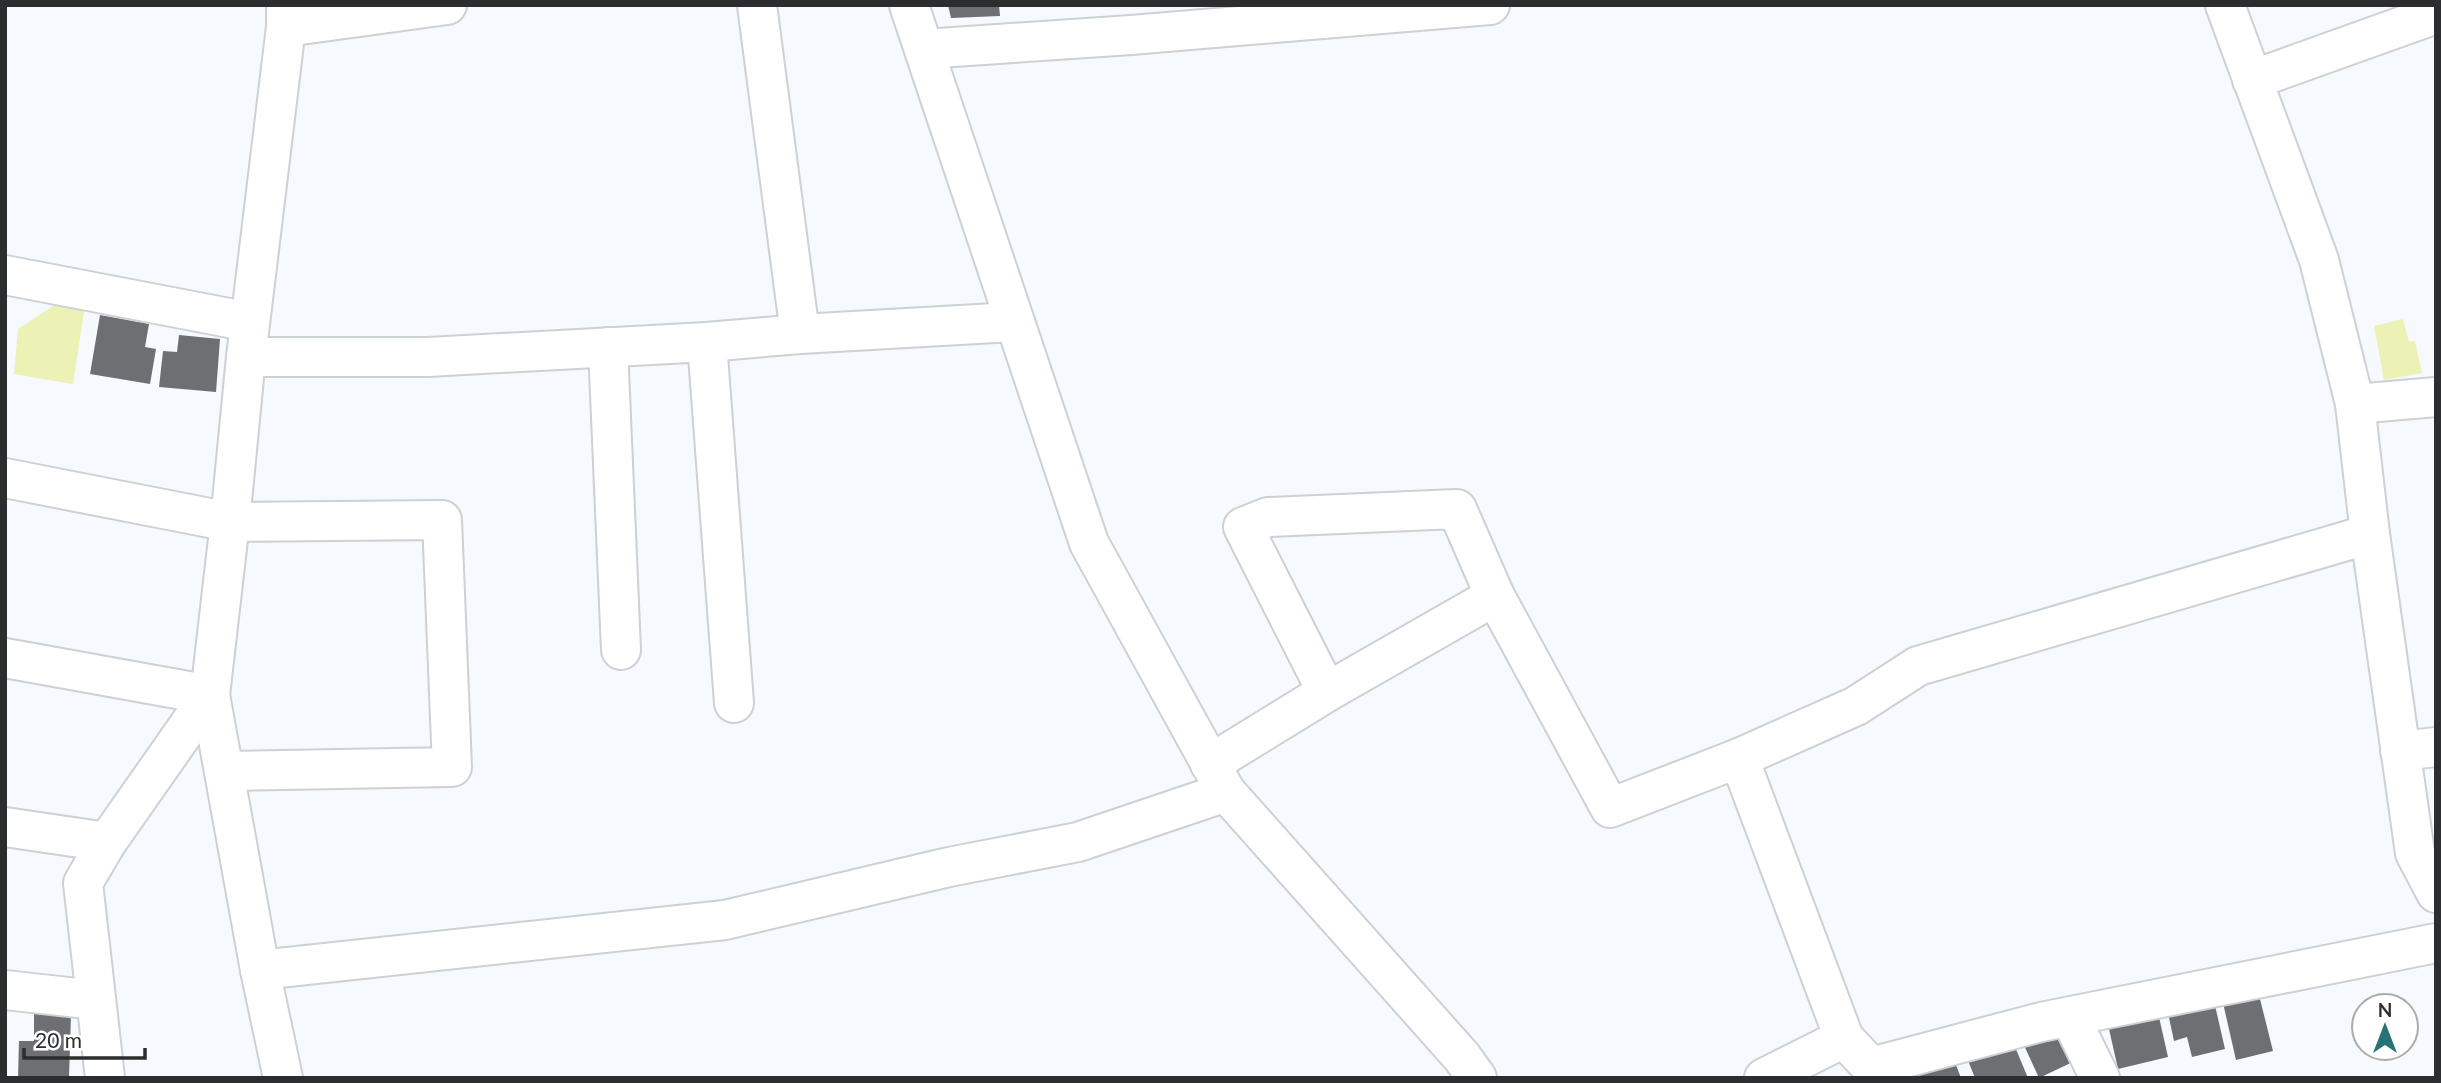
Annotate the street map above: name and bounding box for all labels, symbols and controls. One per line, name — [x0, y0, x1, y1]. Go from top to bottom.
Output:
north arrow — [2350, 992, 2420, 1062]
text: N — [2378, 998, 2392, 1021]
scale bar — [24, 1016, 145, 1060]
text: 20 m — [35, 1027, 82, 1052]

